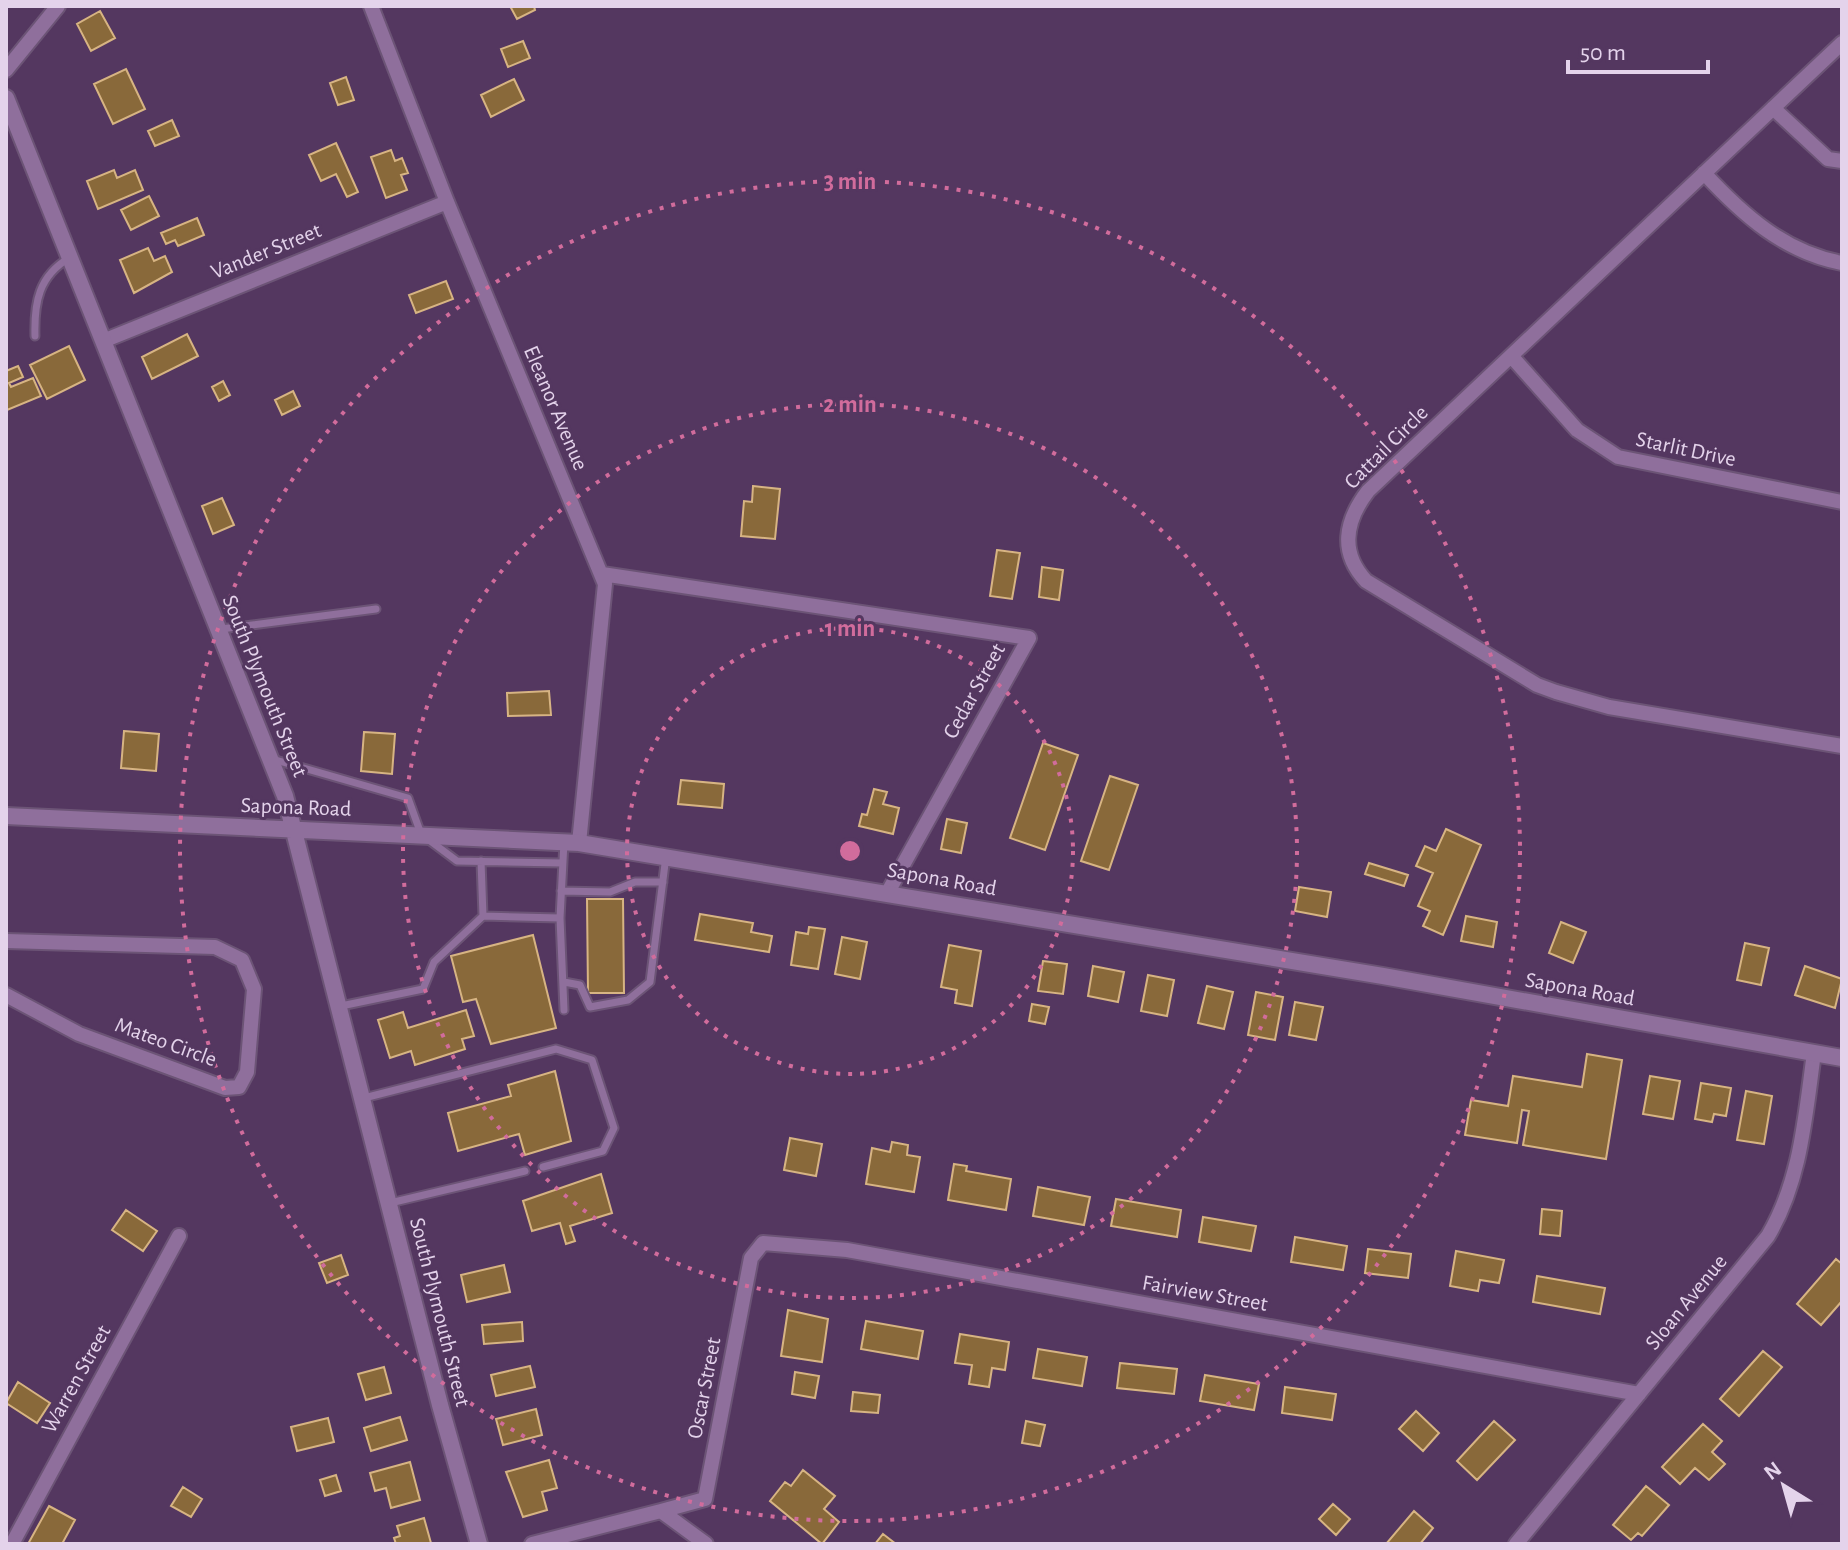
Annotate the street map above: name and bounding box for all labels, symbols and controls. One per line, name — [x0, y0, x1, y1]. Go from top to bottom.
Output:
scale bar — [1568, 24, 1708, 74]
text: 50 m — [1580, 41, 1626, 65]
text: 3 min — [824, 170, 876, 194]
street label: Vander Street — [208, 219, 324, 283]
street label: Eleanor Avenue — [520, 343, 592, 473]
text: 2 min — [823, 393, 877, 417]
street label: Cattail Circle — [1340, 401, 1432, 493]
street label: Starlit Drive — [1634, 428, 1738, 470]
street label: South Plymouth Street — [218, 592, 312, 780]
text: 1 min — [825, 617, 875, 641]
street label: Cedar Street — [939, 640, 1009, 742]
street label: Sapona Road — [240, 794, 352, 820]
centre of rings — [836, 837, 864, 865]
street label: Sapona Road — [886, 859, 998, 899]
street label: Sapona Road — [1524, 969, 1636, 1009]
street label: Mateo Circle — [112, 1013, 220, 1071]
street label: South Plymouth Street — [406, 1215, 474, 1409]
street label: Sloan Avenue — [1641, 1250, 1731, 1354]
street label: Fairview Street — [1141, 1271, 1269, 1315]
street label: Warren Street — [37, 1321, 115, 1437]
street label: Oscar Street — [683, 1335, 725, 1441]
north arrow — [1744, 1446, 1824, 1526]
text: N — [1760, 1457, 1785, 1484]

